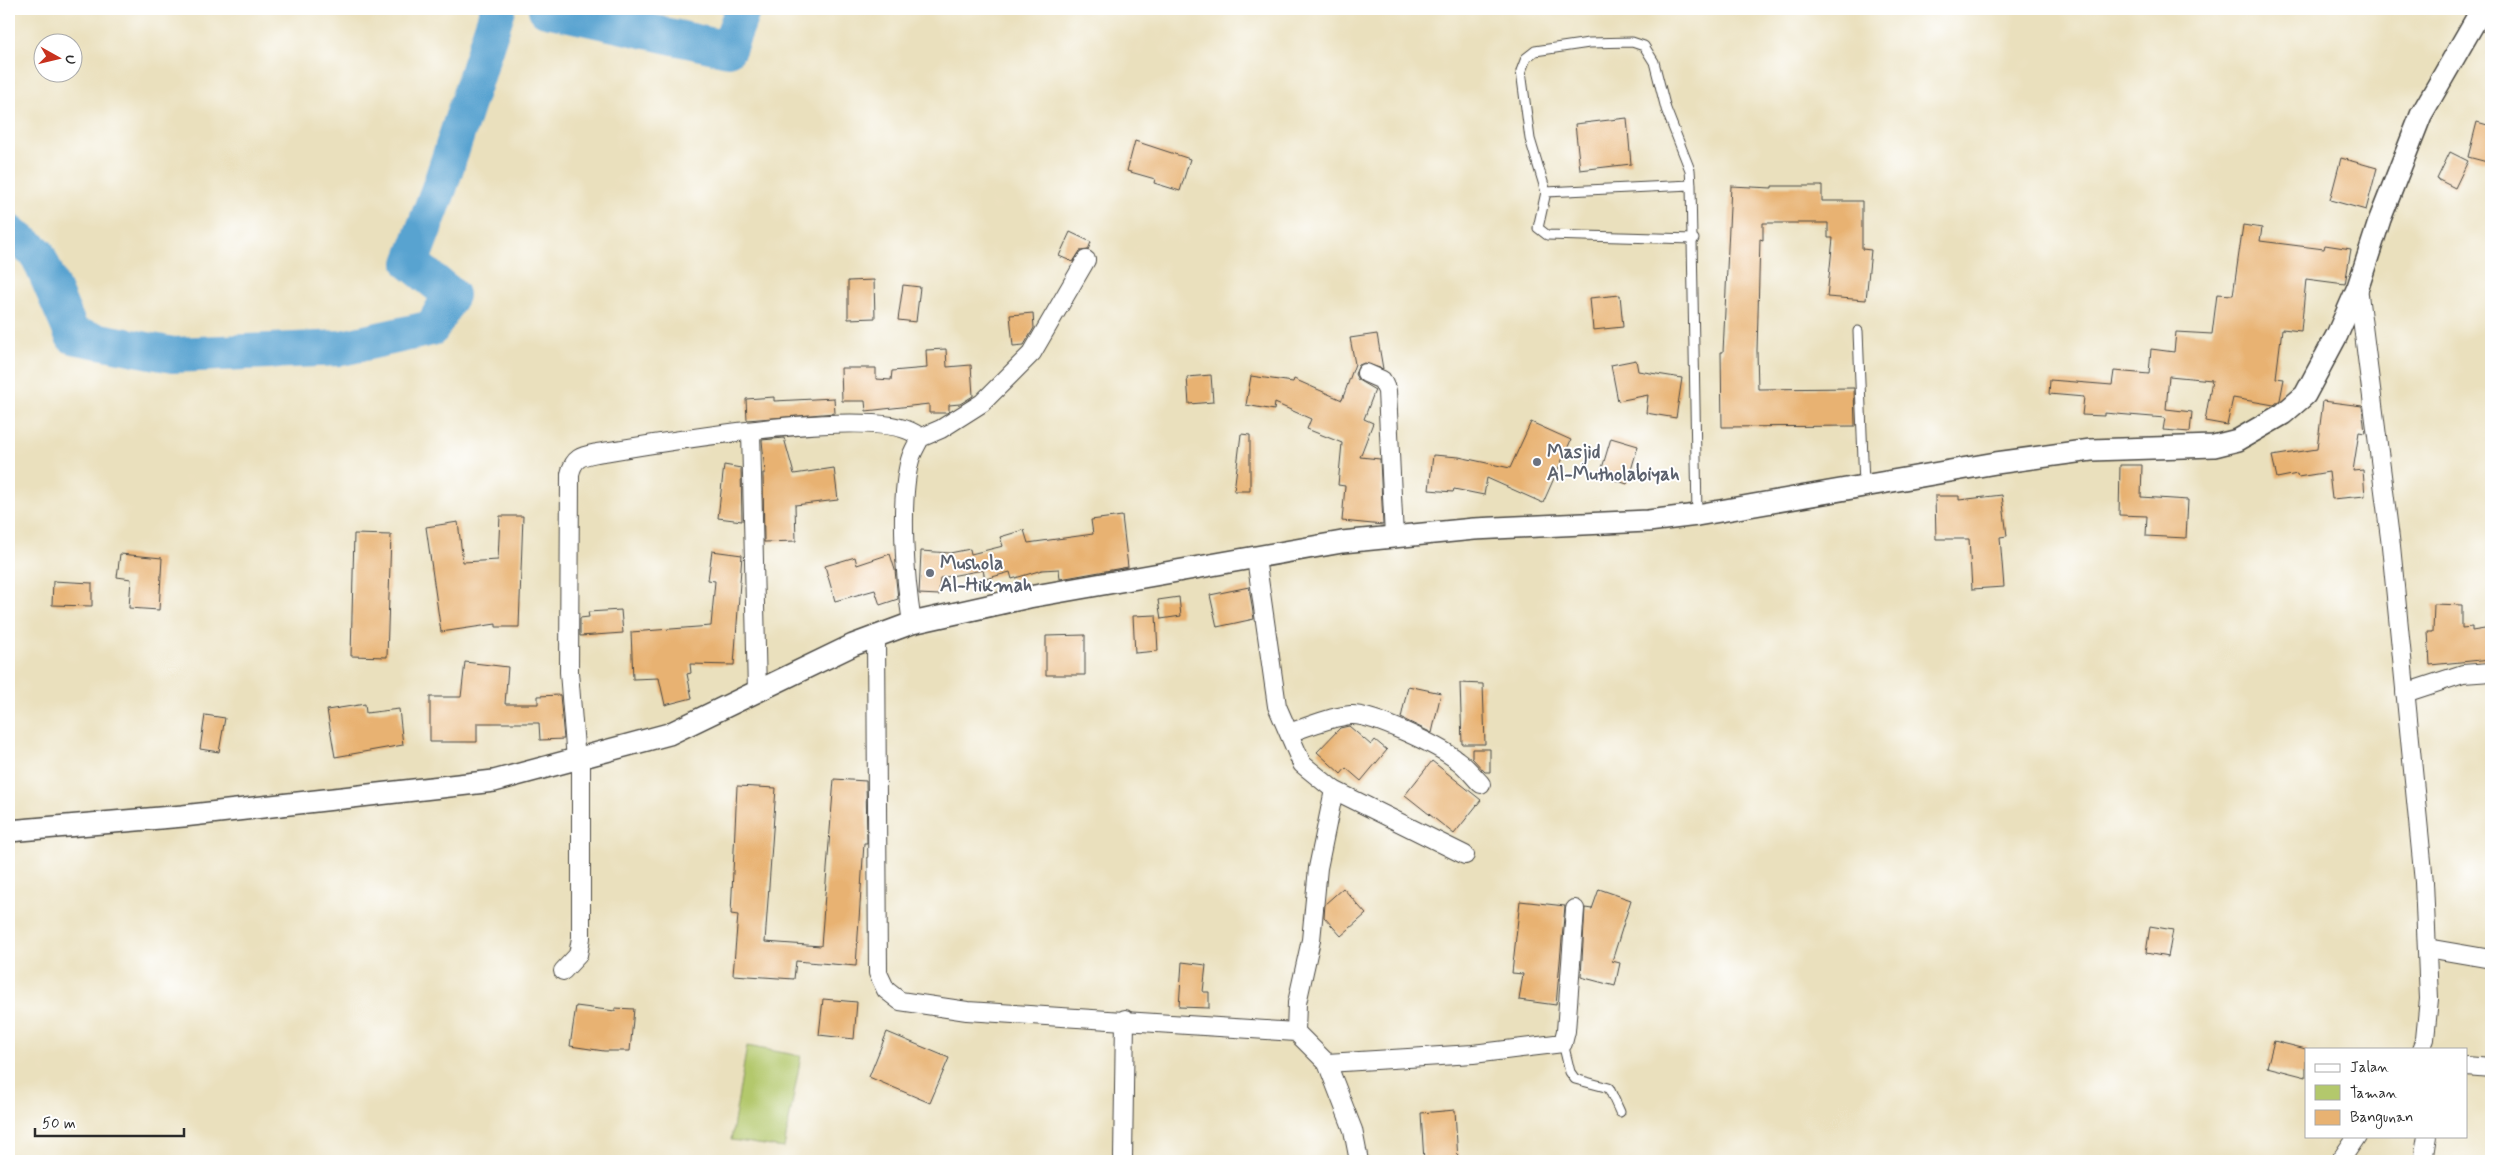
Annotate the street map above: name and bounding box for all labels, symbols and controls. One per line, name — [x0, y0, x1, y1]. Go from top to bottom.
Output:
north arrow — [32, 32, 82, 82]
text: U — [60, 54, 79, 65]
place label: Masjid Al-Mutholabiyah — [1547, 440, 1680, 487]
marker: Masjid Al-Mutholabiyah — [1531, 456, 1543, 468]
place label: Mushola Al-Hikmah — [940, 551, 1032, 598]
marker: Mushola Al-Hikmah — [924, 567, 936, 579]
legend — [2305, 1048, 2468, 1138]
text: Jalan — [2350, 1058, 2389, 1078]
text: Taman — [2350, 1084, 2398, 1104]
scale bar — [35, 1105, 184, 1137]
text: Bangunan — [2350, 1108, 2413, 1129]
text: 50 m — [42, 1114, 76, 1134]

